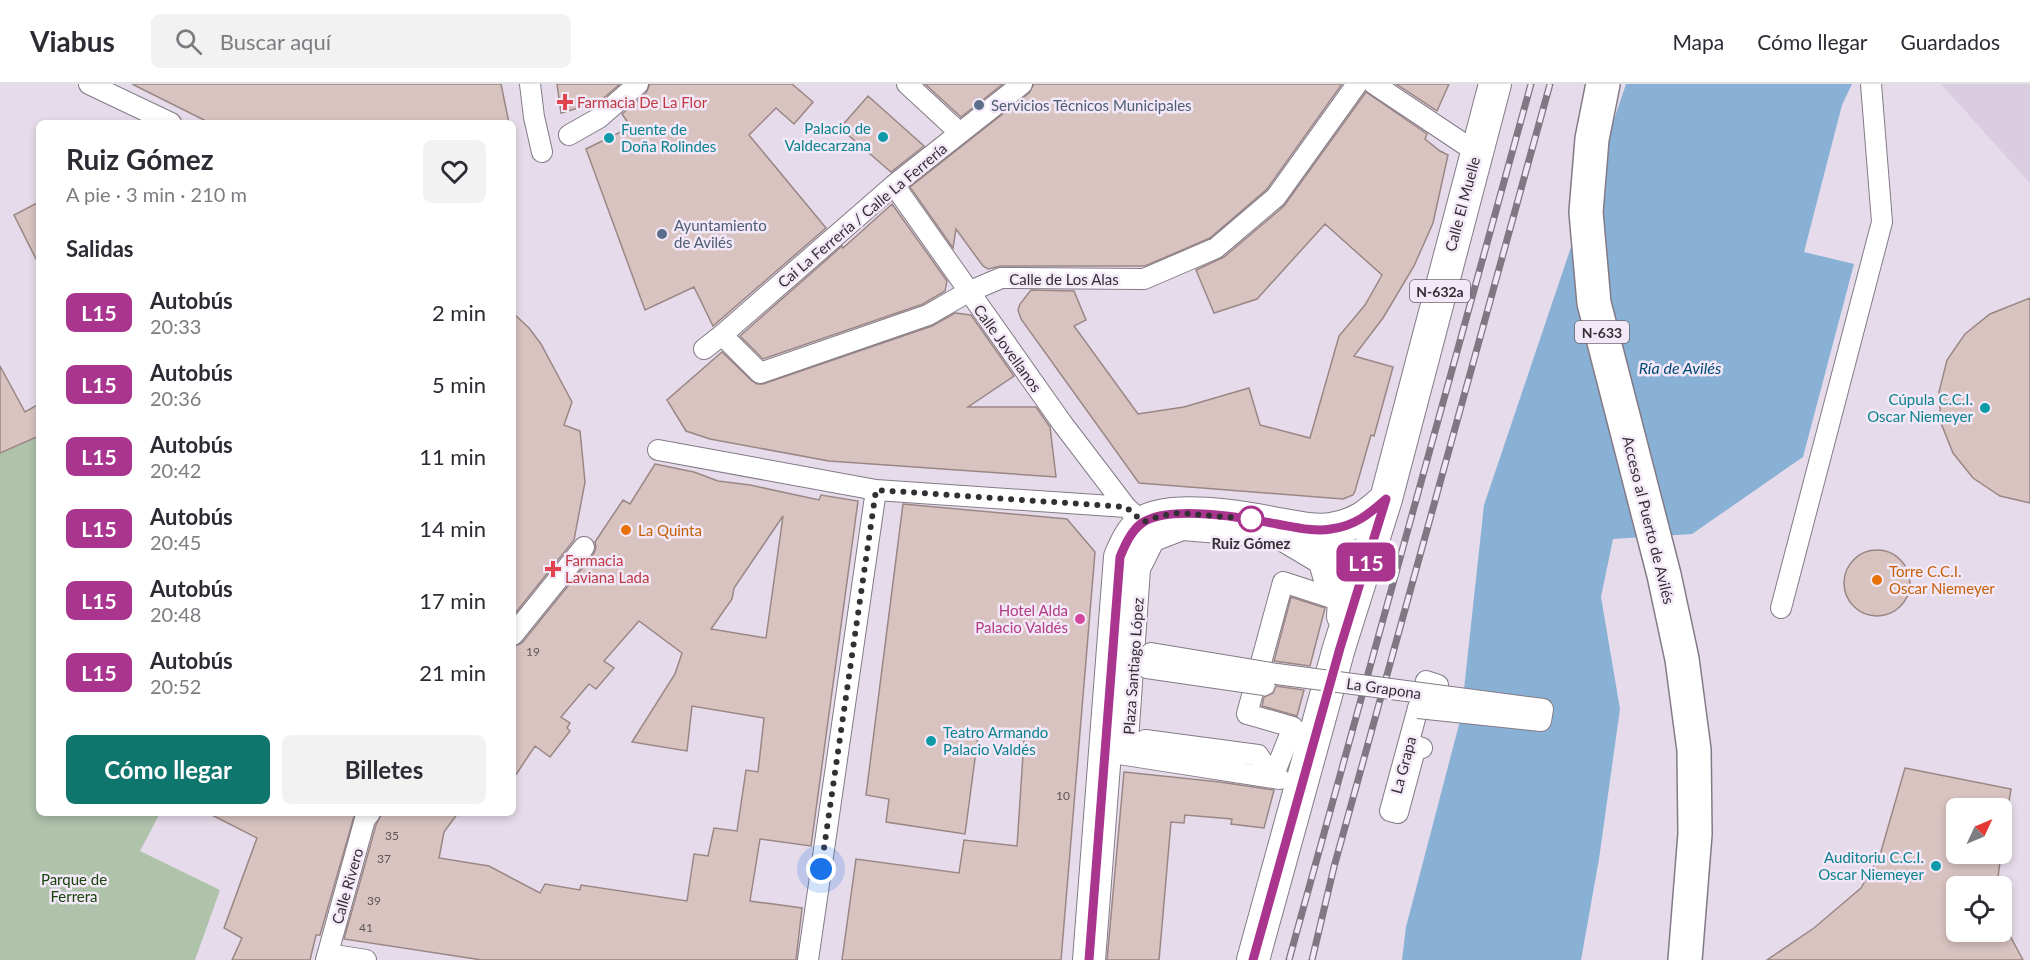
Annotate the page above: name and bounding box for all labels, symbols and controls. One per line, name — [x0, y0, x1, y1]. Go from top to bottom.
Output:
search box — [151, 14, 571, 68]
text: Viabus — [30, 24, 115, 58]
icon: search — [172, 25, 205, 58]
text: Buscar aquí — [220, 28, 331, 55]
text: Mapa — [1672, 29, 1724, 54]
text: Cómo llegar — [1757, 29, 1868, 54]
text: Guardados — [1901, 29, 2000, 54]
place label: Farmacia De La Flor — [577, 93, 708, 111]
marker: Farmacia De La Flor — [558, 95, 572, 109]
place label: Servicios Técnicos Municipales — [991, 96, 1192, 114]
marker: Servicios Técnicos Municipales — [972, 98, 986, 112]
place label: Palacio de Valdecarzana — [784, 119, 871, 154]
place label: Fuente de Doña Rolindes — [621, 120, 716, 155]
marker: Palacio de Valdecarzana — [876, 130, 890, 144]
marker: Fuente de Doña Rolindes — [602, 131, 616, 145]
street label: Cai La Ferrería / Calle La Ferrería — [774, 139, 950, 291]
button: heart — [423, 140, 486, 203]
text: Ruiz Gómez — [66, 142, 214, 176]
street label: Calle El Muelle — [1441, 155, 1483, 253]
text: A pie · 3 min · 210 m — [66, 182, 247, 206]
place label: Ayuntamiento de Avilés — [674, 216, 767, 251]
marker: Ayuntamiento de Avilés — [655, 227, 669, 241]
text: Salidas — [66, 235, 133, 262]
street label: Calle de Los Alas — [1009, 270, 1119, 288]
road number: N-632a — [1410, 280, 1470, 302]
text: Autobús — [150, 287, 233, 314]
text: 2 min — [432, 299, 486, 326]
text: L15 — [81, 300, 117, 325]
street label: Calle Jovellanos — [970, 301, 1046, 395]
text: 20:33 — [150, 314, 201, 338]
road number: N-633 — [1575, 321, 1629, 343]
water label: Ría de Avilés — [1639, 358, 1722, 377]
text: Autobús — [150, 359, 233, 386]
text: 5 min — [432, 371, 486, 398]
text: L15 — [81, 372, 117, 397]
text: 20:36 — [150, 386, 201, 410]
place label: Cúpula C.C.I. Oscar Niemeyer — [1867, 390, 1974, 425]
marker: Cúpula C.C.I. Oscar Niemeyer — [1978, 401, 1992, 415]
text: Autobús — [150, 431, 233, 458]
street label: Acceso al Puerto de Avilés — [1619, 434, 1679, 606]
text: 11 min — [419, 443, 486, 470]
text: L15 — [81, 444, 117, 469]
text: 20:42 — [150, 458, 201, 482]
text: Autobús — [150, 503, 233, 530]
marker: Ruiz Gómez — [1238, 506, 1264, 532]
text: 14 min — [419, 515, 486, 542]
text: L15 — [81, 516, 117, 541]
place label: La Quinta — [638, 521, 702, 539]
marker: La Quinta — [619, 523, 633, 537]
text: 20:45 — [150, 530, 201, 554]
place label: Ruiz Gómez — [1211, 534, 1291, 552]
line badge: L15 — [1332, 542, 1400, 582]
text: L15 — [1348, 550, 1384, 575]
place label: Farmacia Laviana Lada — [565, 551, 649, 586]
marker: Farmacia Laviana Lada — [546, 562, 560, 576]
place label: Torre C.C.I. Oscar Niemeyer — [1889, 562, 1995, 597]
marker: Torre C.C.I. Oscar Niemeyer — [1870, 573, 1884, 587]
text: Autobús — [150, 575, 233, 602]
text: 17 min — [419, 587, 486, 614]
text: L15 — [81, 588, 117, 613]
street label: Plaza Santiago López — [1119, 597, 1147, 735]
place label: Hotel Alda Palacio Valdés — [975, 601, 1068, 636]
text: 20:48 — [150, 602, 201, 626]
marker: Hotel Alda Palacio Valdés — [1073, 612, 1087, 626]
house number: 19 — [526, 644, 540, 659]
text: Autobús — [150, 647, 233, 674]
text: 21 min — [419, 659, 486, 686]
text: L15 — [81, 660, 117, 685]
text: 20:52 — [150, 674, 201, 698]
street label: La Grapona — [1345, 674, 1423, 702]
place label: Teatro Armando Palacio Valdés — [943, 723, 1048, 758]
marker: Teatro Armando Palacio Valdés — [924, 734, 938, 748]
street label: La Grapa — [1387, 734, 1419, 796]
button: Cómo llegar — [66, 735, 270, 804]
button: Billetes — [282, 735, 486, 804]
house number: 10 — [1056, 788, 1070, 803]
north arrow — [1946, 798, 2012, 864]
map controls — [1946, 798, 2012, 942]
house number: 35 — [385, 828, 399, 843]
street label: Calle Rivero — [328, 846, 366, 926]
place label: Auditoriu C.C.I. Oscar Niemeyer — [1818, 848, 1925, 883]
house number: 37 — [377, 851, 391, 866]
your location — [806, 854, 836, 884]
marker: Auditoriu C.C.I. Oscar Niemeyer — [1929, 859, 1943, 873]
park label: Parque de Ferrera — [41, 870, 107, 905]
button: locate — [1946, 876, 2012, 942]
house number: 39 — [367, 893, 381, 908]
house number: 41 — [359, 920, 373, 935]

